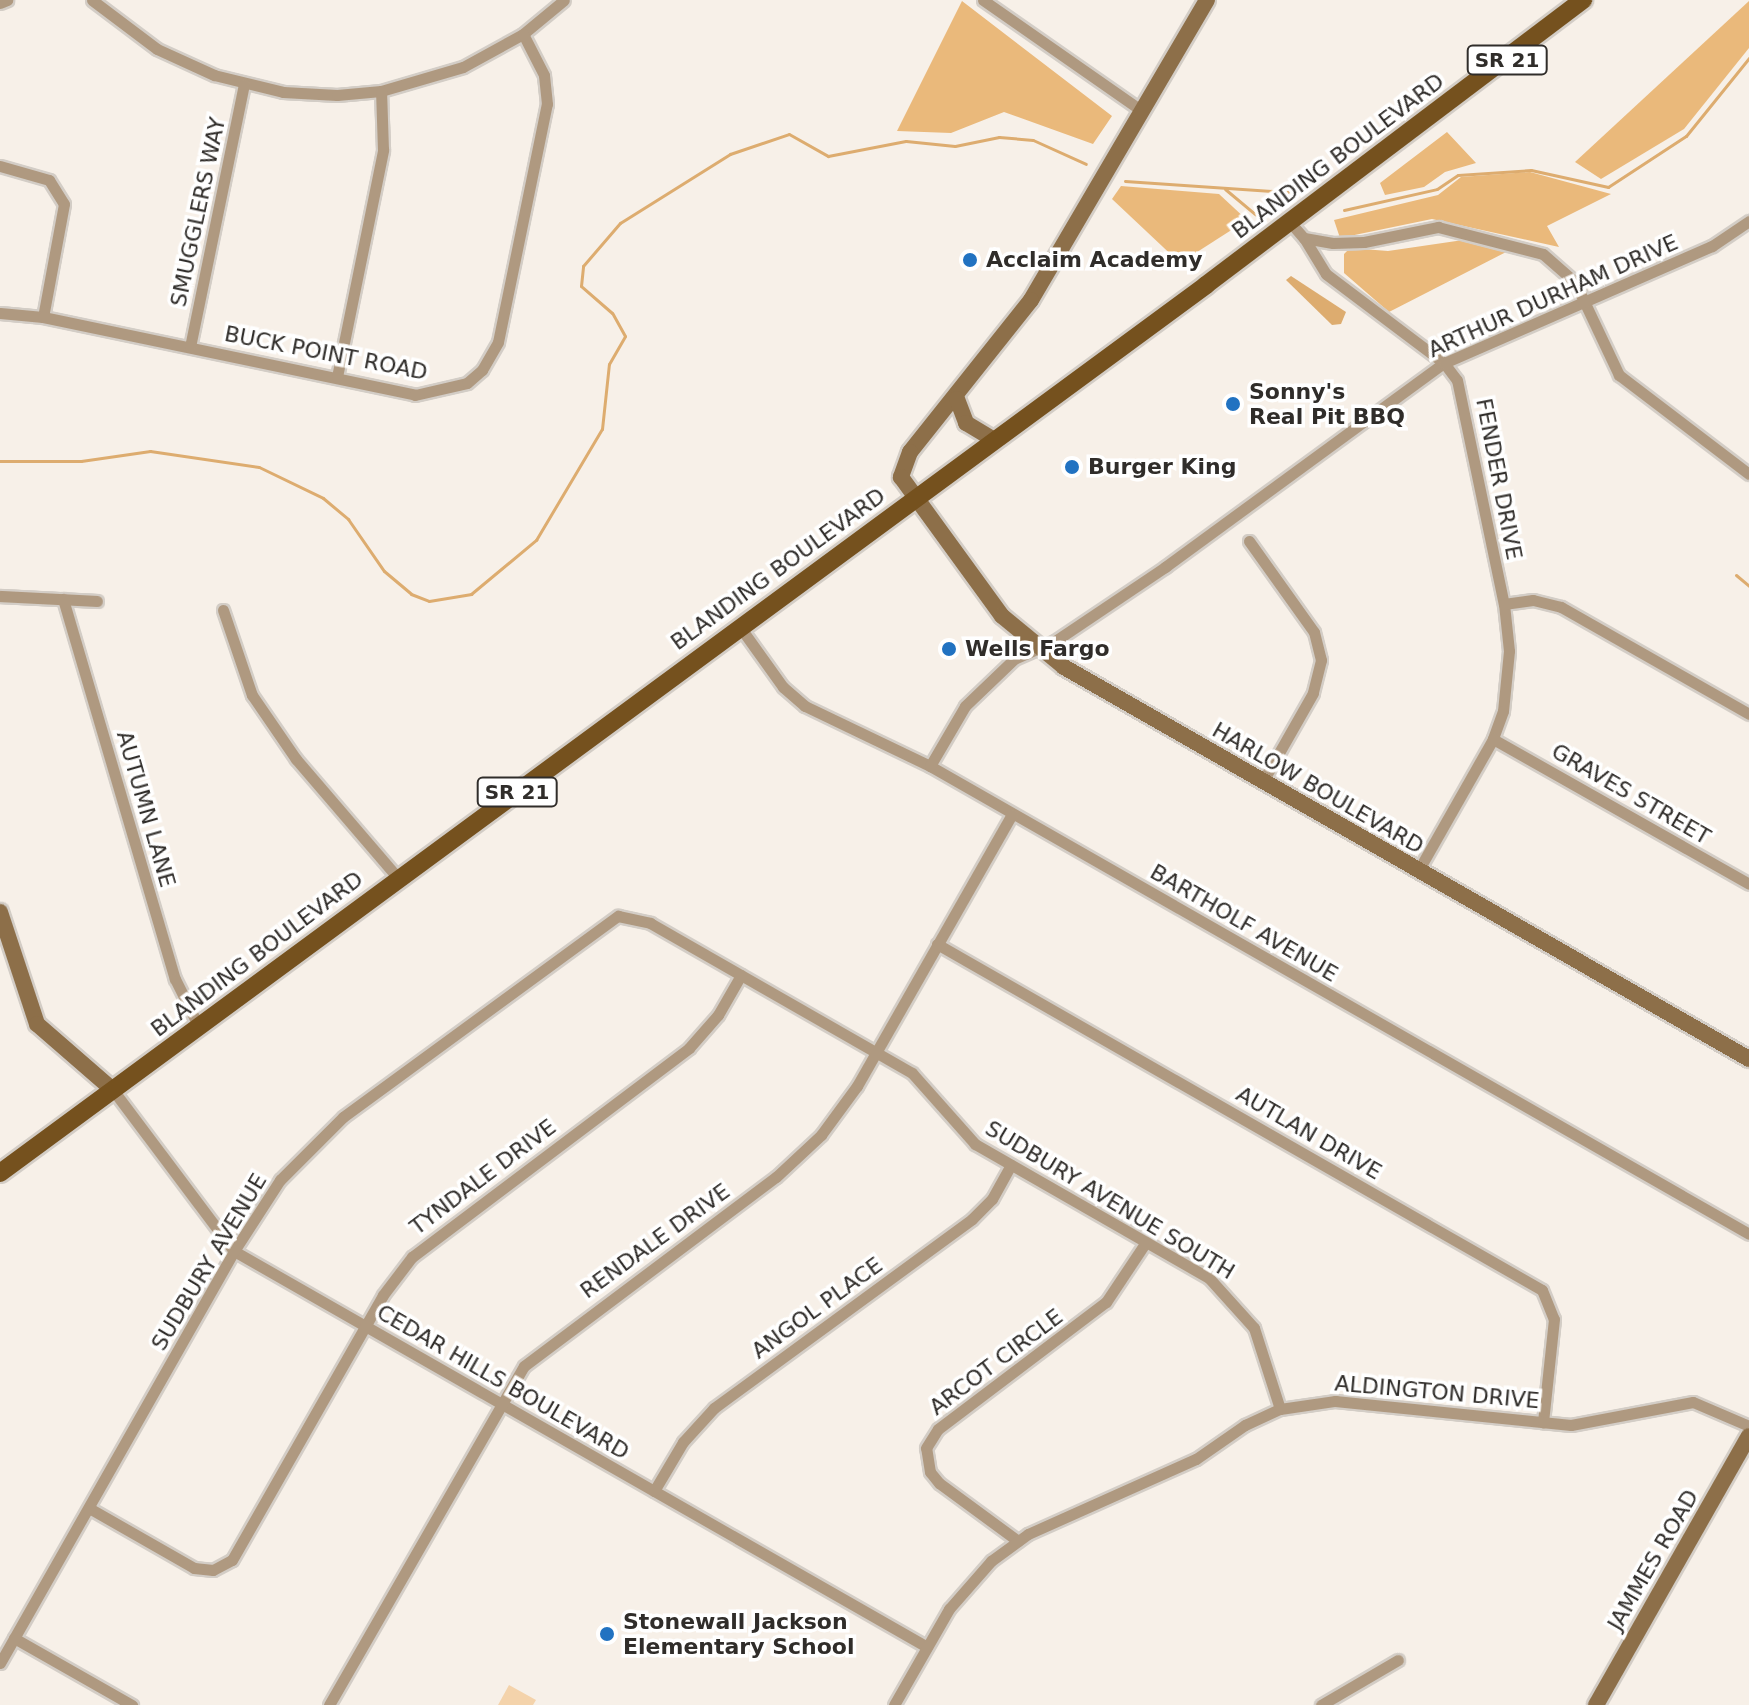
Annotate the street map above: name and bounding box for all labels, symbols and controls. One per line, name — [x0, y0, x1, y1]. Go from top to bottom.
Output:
road number: SR 21 — [1465, 44, 1549, 76]
street label: BLANDING BOULEVARD — [1227, 68, 1449, 244]
street label: SMUGGLERS WAY — [165, 115, 231, 309]
street label: ARTHUR DURHAM DRIVE — [1424, 229, 1682, 363]
place label: Acclaim Academy — [986, 247, 1202, 273]
marker: Acclaim Academy — [961, 251, 979, 269]
street label: BUCK POINT ROAD — [222, 320, 430, 386]
place label: Sonny's Real Pit BBQ — [1249, 378, 1405, 430]
marker: Sonny's Real Pit BBQ — [1224, 395, 1242, 413]
street label: FENDER DRIVE — [1470, 396, 1528, 562]
place label: Burger King — [1088, 454, 1236, 480]
marker: Burger King — [1063, 458, 1081, 476]
street label: BLANDING BOULEVARD — [666, 482, 890, 656]
place label: Wells Fargo — [965, 636, 1110, 662]
marker: Wells Fargo — [940, 640, 958, 658]
street label: HARLOW BOULEVARD — [1208, 717, 1428, 859]
street label: AUTUMN LANE — [111, 728, 181, 890]
street label: GRAVES STREET — [1547, 738, 1715, 850]
road number: SR 21 — [475, 776, 559, 808]
street label: BARTHOLF AVENUE — [1146, 859, 1342, 987]
street label: BLANDING BOULEVARD — [146, 866, 368, 1042]
street label: AUTLAN DRIVE — [1232, 1081, 1386, 1185]
street label: TYNDALE DRIVE — [405, 1114, 561, 1240]
street label: SUDBURY AVENUE SOUTH — [981, 1115, 1239, 1285]
street label: SUDBURY AVENUE — [146, 1169, 272, 1355]
street label: RENDALE DRIVE — [575, 1178, 735, 1304]
street label: ANGOL PLACE — [747, 1252, 887, 1364]
street label: CEDAR HILLS BOULEVARD — [372, 1299, 634, 1465]
street label: ARCOT CIRCLE — [924, 1303, 1068, 1421]
street label: ALDINGTON DRIVE — [1334, 1370, 1540, 1414]
street label: JAMMES ROAD — [1602, 1485, 1704, 1635]
place label: Stonewall Jackson Elementary School — [623, 1608, 855, 1660]
marker: Stonewall Jackson Elementary School — [598, 1625, 616, 1643]

